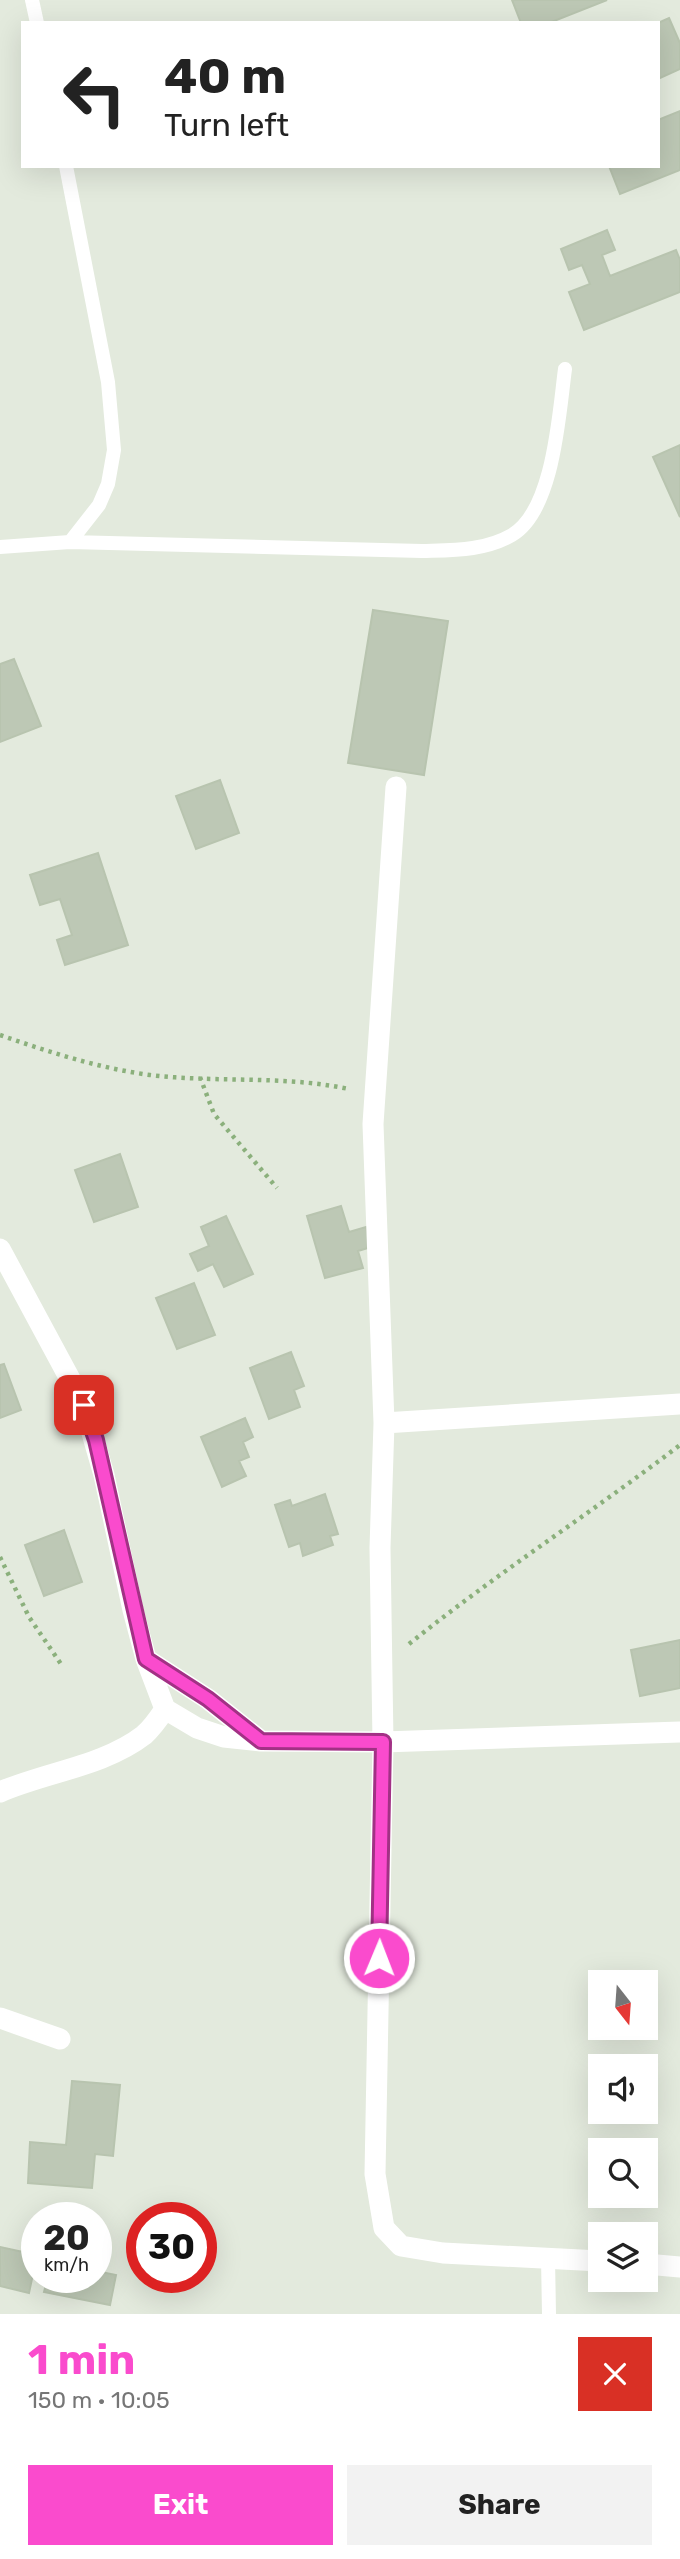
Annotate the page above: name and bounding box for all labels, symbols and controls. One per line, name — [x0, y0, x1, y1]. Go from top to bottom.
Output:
text: 40 m — [164, 47, 286, 105]
icon: left — [49, 49, 140, 140]
text: Turn left — [164, 106, 289, 144]
pin — [54, 1375, 114, 1435]
icon: arrive — [65, 1386, 103, 1424]
position arrow — [342, 1921, 416, 1995]
north arrow — [588, 1970, 658, 2040]
map controls — [588, 1970, 658, 2292]
button: sound — [588, 2054, 658, 2124]
button: search — [588, 2138, 658, 2208]
speed limit sign: 30 — [126, 2202, 217, 2293]
text: 20 — [43, 2217, 90, 2259]
button: layers — [588, 2222, 658, 2292]
text: km/h — [44, 2254, 89, 2276]
text: 1 min — [28, 2335, 135, 2385]
button: close — [578, 2337, 652, 2411]
text: 150 m · 10:05 — [28, 2386, 170, 2414]
button: Exit — [28, 2465, 333, 2545]
button: Share — [347, 2465, 652, 2545]

